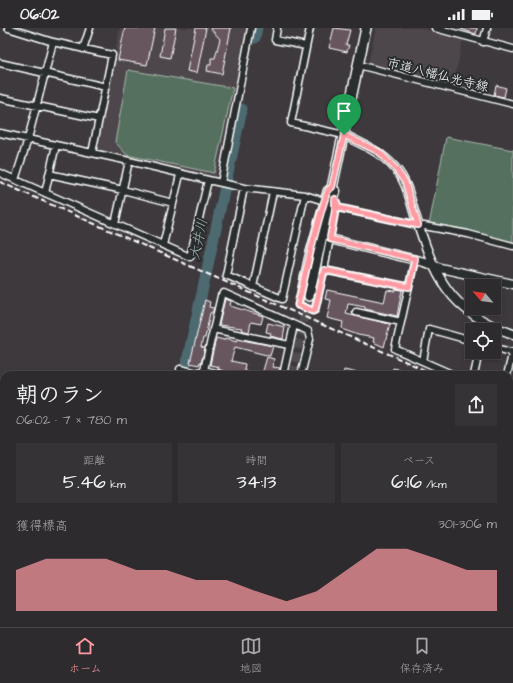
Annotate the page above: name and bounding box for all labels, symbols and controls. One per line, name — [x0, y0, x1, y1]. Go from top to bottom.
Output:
text: 06:02 — [20, 4, 59, 25]
street label: 市道八幡仏光寺線 — [385, 54, 491, 97]
pin — [327, 94, 361, 135]
icon: arrive — [333, 100, 355, 122]
water label: 大井川 — [185, 217, 213, 262]
north arrow — [465, 279, 501, 315]
map controls — [465, 279, 501, 359]
button: locate — [465, 323, 501, 359]
text: 朝のラン — [16, 380, 104, 411]
button: share — [455, 384, 497, 426]
text: 06:02 · 7 × 780 m — [16, 411, 127, 429]
text: 距離 — [83, 453, 105, 468]
text: 時間 — [245, 453, 267, 468]
text: ペース — [403, 453, 435, 468]
text: 5.46 — [63, 468, 106, 496]
text: 34:13 — [237, 468, 276, 496]
text: 6:16 — [391, 468, 422, 496]
text: km — [106, 477, 126, 492]
text: /km — [422, 477, 447, 492]
text: 301–306 m — [438, 515, 497, 533]
text: 獲得標高 — [16, 517, 68, 535]
tab: ホーム — [69, 635, 102, 676]
tab: 地図 — [240, 635, 262, 676]
tab: 保存済み — [400, 635, 444, 676]

